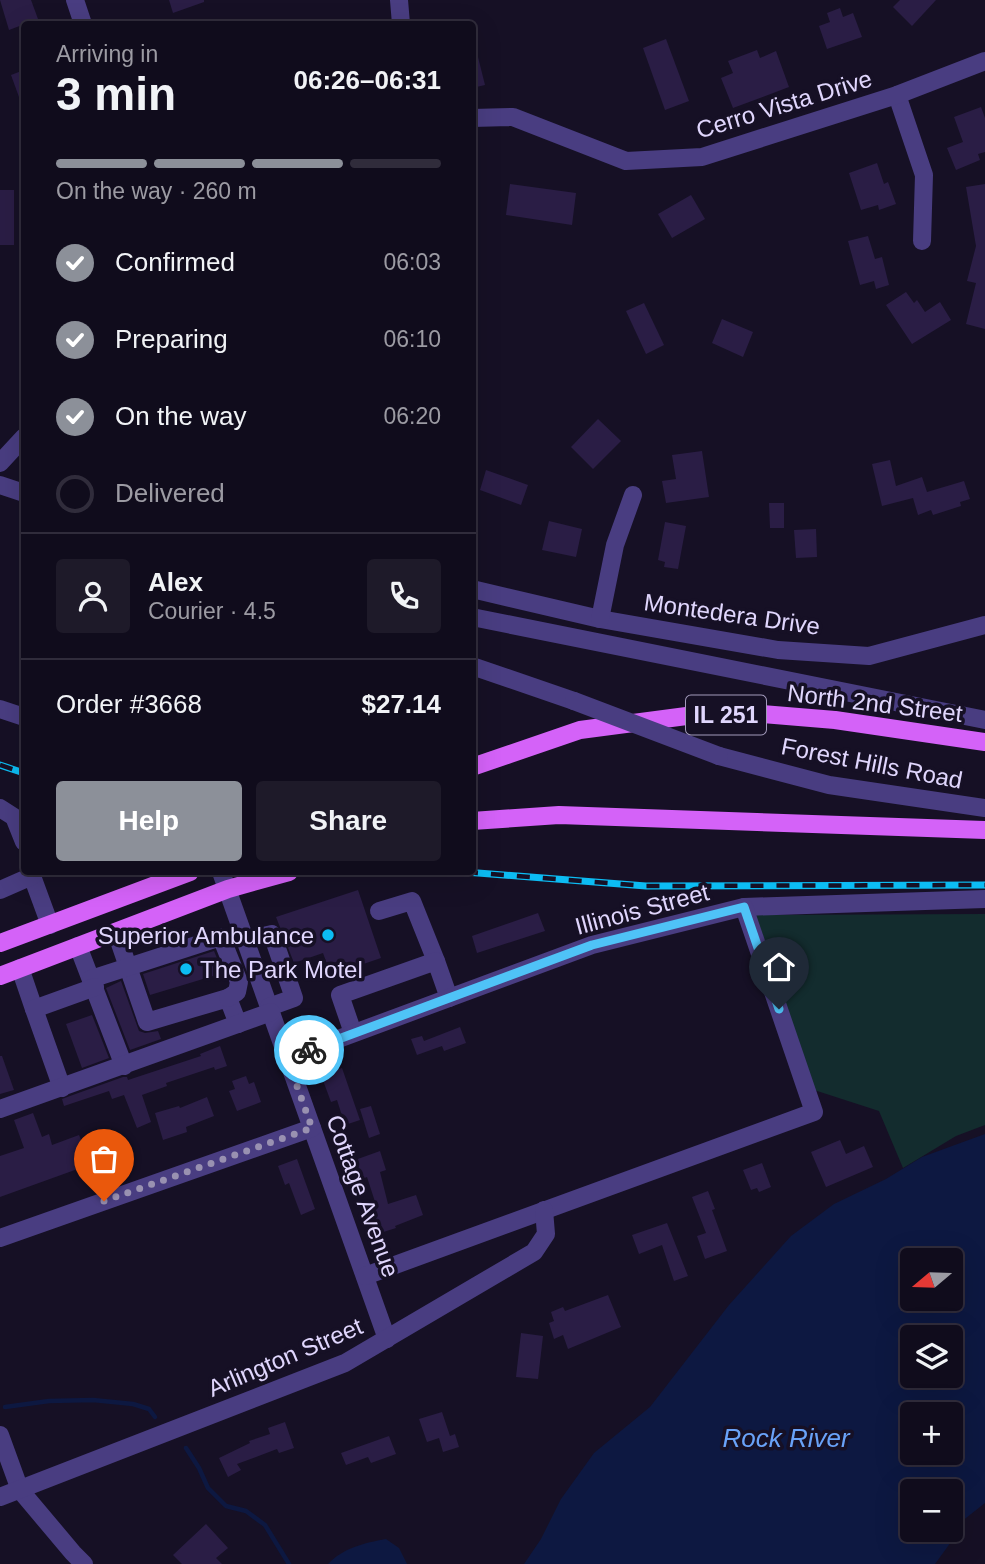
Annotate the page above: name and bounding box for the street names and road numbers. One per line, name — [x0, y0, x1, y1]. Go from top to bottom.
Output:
street label: Cerro Vista Drive — [693, 64, 875, 144]
street label: Montedera Drive — [642, 588, 822, 640]
street label: North 2nd Street — [786, 679, 964, 727]
road number: IL 251 — [686, 695, 766, 734]
street label: Forest Hills Road — [779, 732, 965, 794]
street label: Illinois Street — [572, 878, 712, 940]
street label: Cottage Avenue — [321, 1111, 405, 1281]
street label: Arlington Street — [204, 1312, 367, 1402]

